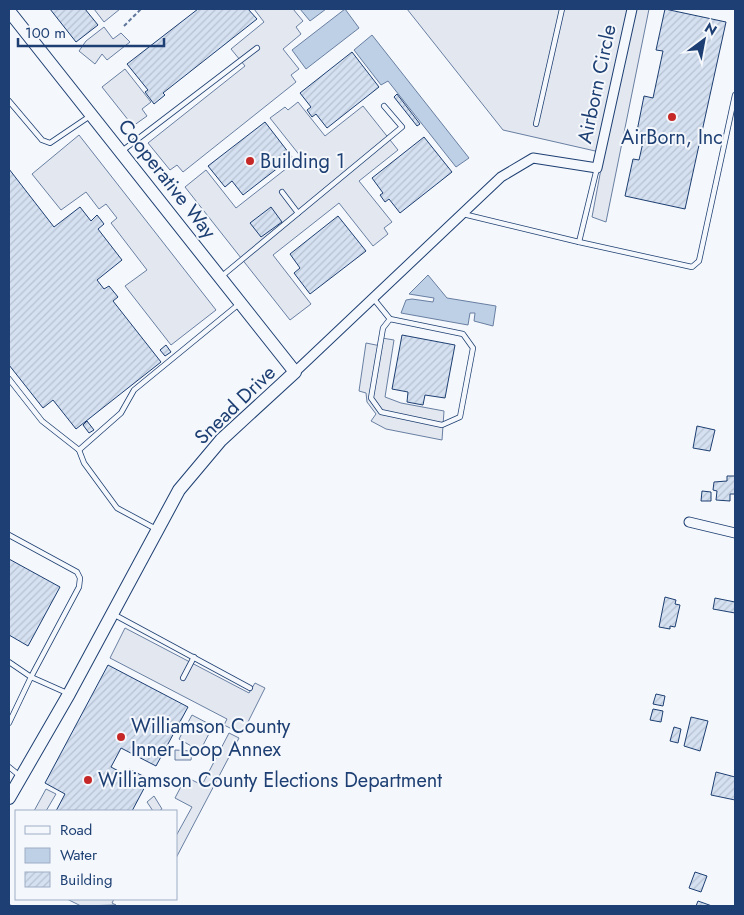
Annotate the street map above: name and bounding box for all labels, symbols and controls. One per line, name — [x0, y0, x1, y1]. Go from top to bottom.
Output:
scale bar — [18, 15, 164, 47]
north arrow — [679, 15, 729, 65]
text: N — [701, 18, 721, 40]
text: 100 m — [25, 22, 66, 44]
street label: Airborn Circle — [570, 22, 624, 146]
marker: AirBorn, Inc — [666, 111, 678, 123]
street label: Cooperative Way — [111, 113, 223, 245]
place label: AirBorn, Inc — [621, 123, 723, 152]
place label: Building 1 — [260, 147, 345, 176]
marker: Building 1 — [244, 155, 256, 167]
street label: Snead Drive — [188, 359, 282, 451]
place label: Williamson County Inner Loop Annex — [131, 712, 291, 764]
marker: Williamson County Inner Loop Annex — [115, 731, 127, 743]
place label: Williamson County Elections Department — [98, 766, 442, 795]
marker: Williamson County Elections Department — [82, 774, 94, 786]
legend — [15, 810, 178, 900]
text: Road — [60, 819, 92, 841]
text: Water — [60, 844, 98, 866]
text: Building — [60, 869, 112, 891]

